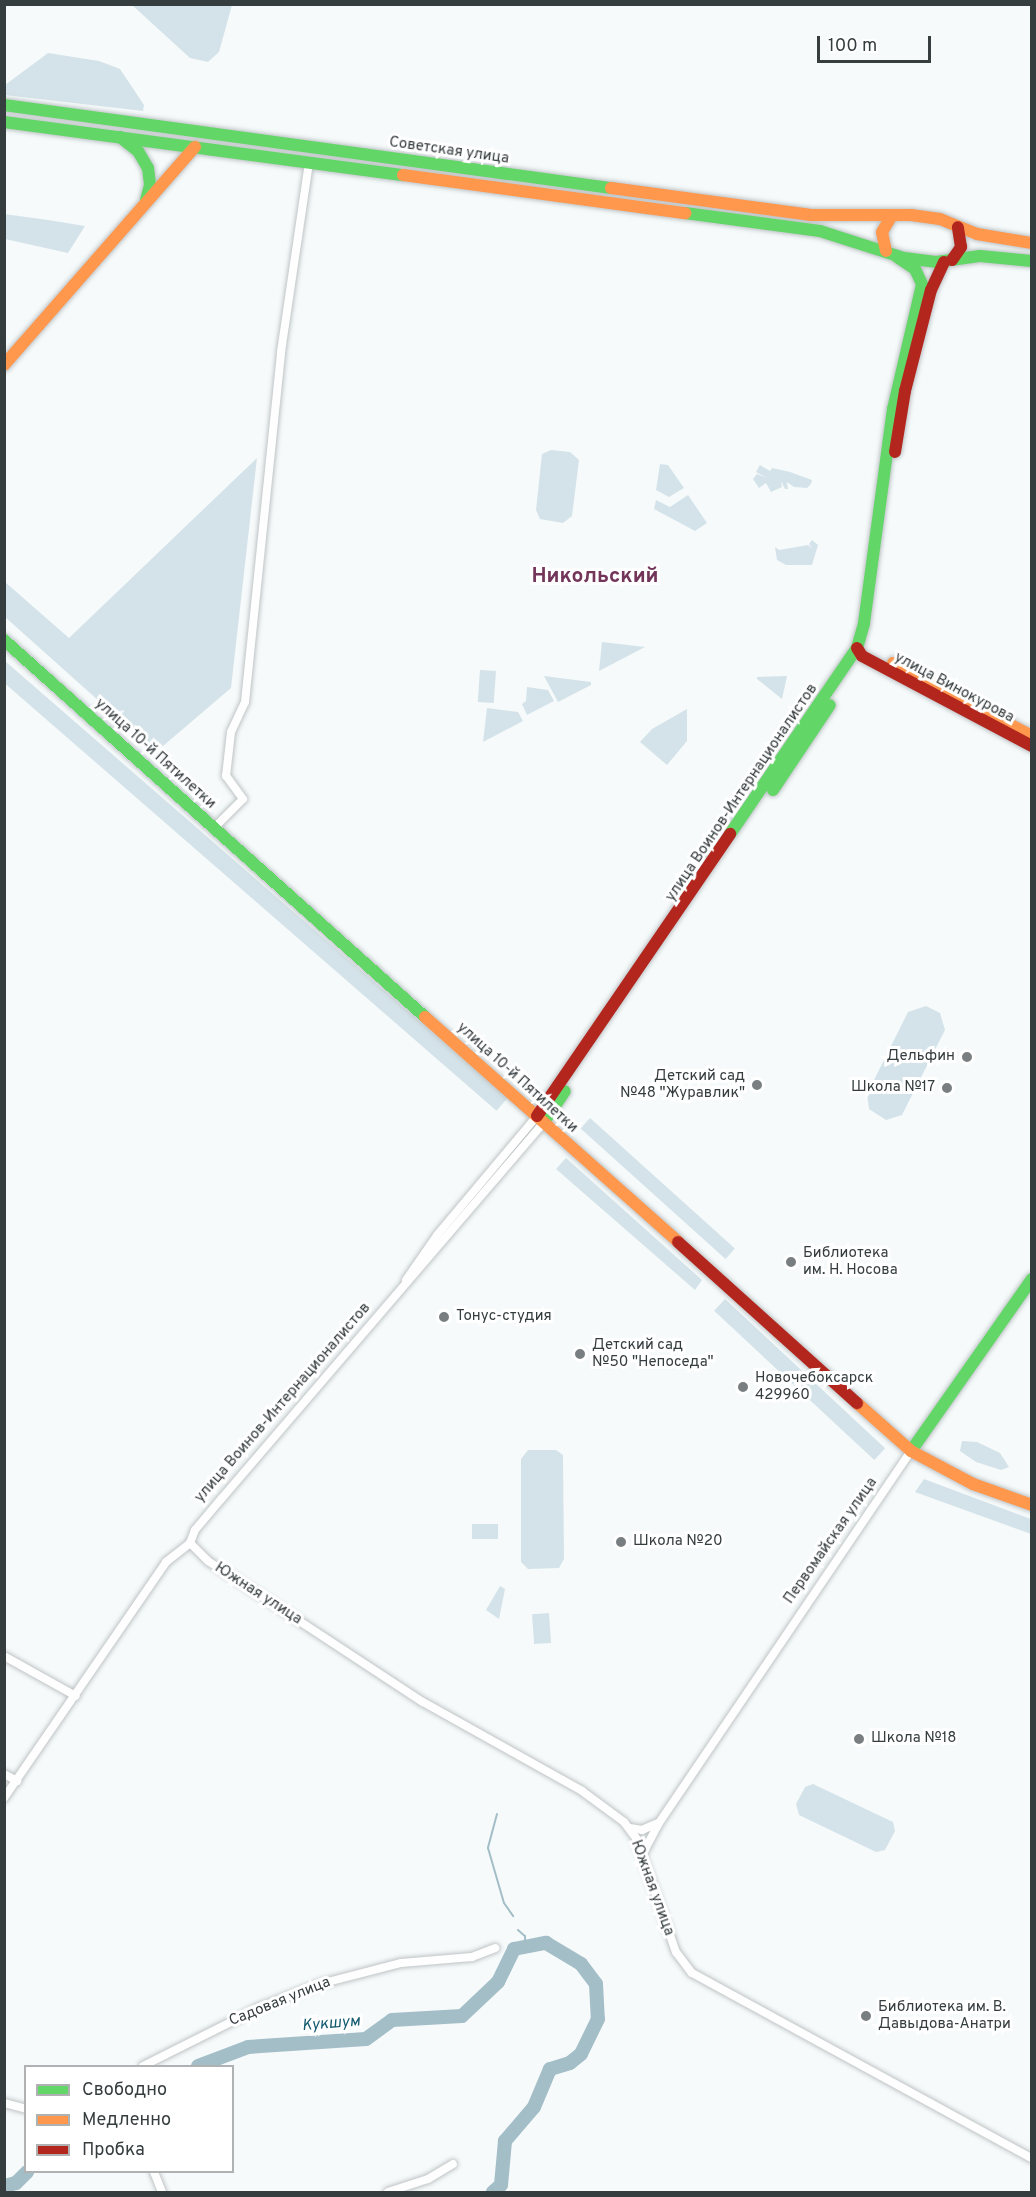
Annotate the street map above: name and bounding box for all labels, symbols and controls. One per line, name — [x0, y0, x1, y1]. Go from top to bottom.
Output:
scale bar — [820, 24, 934, 62]
text: 100 m — [828, 35, 877, 58]
street label: Советская улица — [388, 134, 510, 168]
district label: Никольский — [531, 564, 659, 590]
street label: улица Винокурова — [891, 649, 1017, 727]
street label: улица Воинов-Интернационалистов — [662, 681, 822, 905]
street label: улица 10-й Пятилетки — [91, 695, 219, 813]
street label: улица 10-й Пятилетки — [453, 1019, 581, 1137]
place label: Дельфин — [887, 1048, 955, 1066]
marker: Дельфин — [960, 1050, 974, 1064]
place label: Детский сад №48 "Журавлик" — [620, 1067, 745, 1102]
marker: Детский сад №48 "Журавлик" — [750, 1078, 764, 1092]
place label: Школа №17 — [851, 1079, 935, 1097]
marker: Школа №17 — [940, 1081, 954, 1095]
place label: Библиотека им. Н. Носова — [803, 1244, 898, 1279]
marker: Библиотека им. Н. Носова — [784, 1255, 798, 1269]
street label: улица Воинов-Интернационалистов — [191, 1299, 375, 1507]
place label: Тонус-студия — [456, 1308, 552, 1326]
marker: Тонус-студия — [437, 1310, 451, 1324]
place label: Детский сад №50 "Непоседа" — [592, 1336, 714, 1371]
marker: Детский сад №50 "Непоседа" — [573, 1347, 587, 1361]
place label: Новочебоксарск 429960 — [755, 1369, 873, 1404]
marker: Новочебоксарск 429960 — [736, 1380, 750, 1394]
street label: Первомайская улица — [781, 1474, 881, 1608]
place label: Школа №20 — [633, 1533, 723, 1551]
marker: Школа №20 — [614, 1535, 628, 1549]
street label: Южная улица — [211, 1559, 305, 1629]
place label: Школа №18 — [871, 1730, 956, 1748]
marker: Школа №18 — [852, 1732, 866, 1746]
street label: Южная улица — [626, 1838, 678, 1938]
street label: Садовая улица — [227, 1973, 333, 2031]
place label: Библиотека им. В. Давыдова-Анатри — [878, 1998, 1011, 2033]
marker: Библиотека им. В. Давыдова-Анатри — [859, 2009, 873, 2023]
water label: Кукшум — [301, 2012, 361, 2036]
legend — [24, 2065, 234, 2173]
text: Свободно — [82, 2079, 167, 2102]
text: Медленно — [82, 2109, 171, 2132]
text: Пробка — [82, 2139, 145, 2162]

